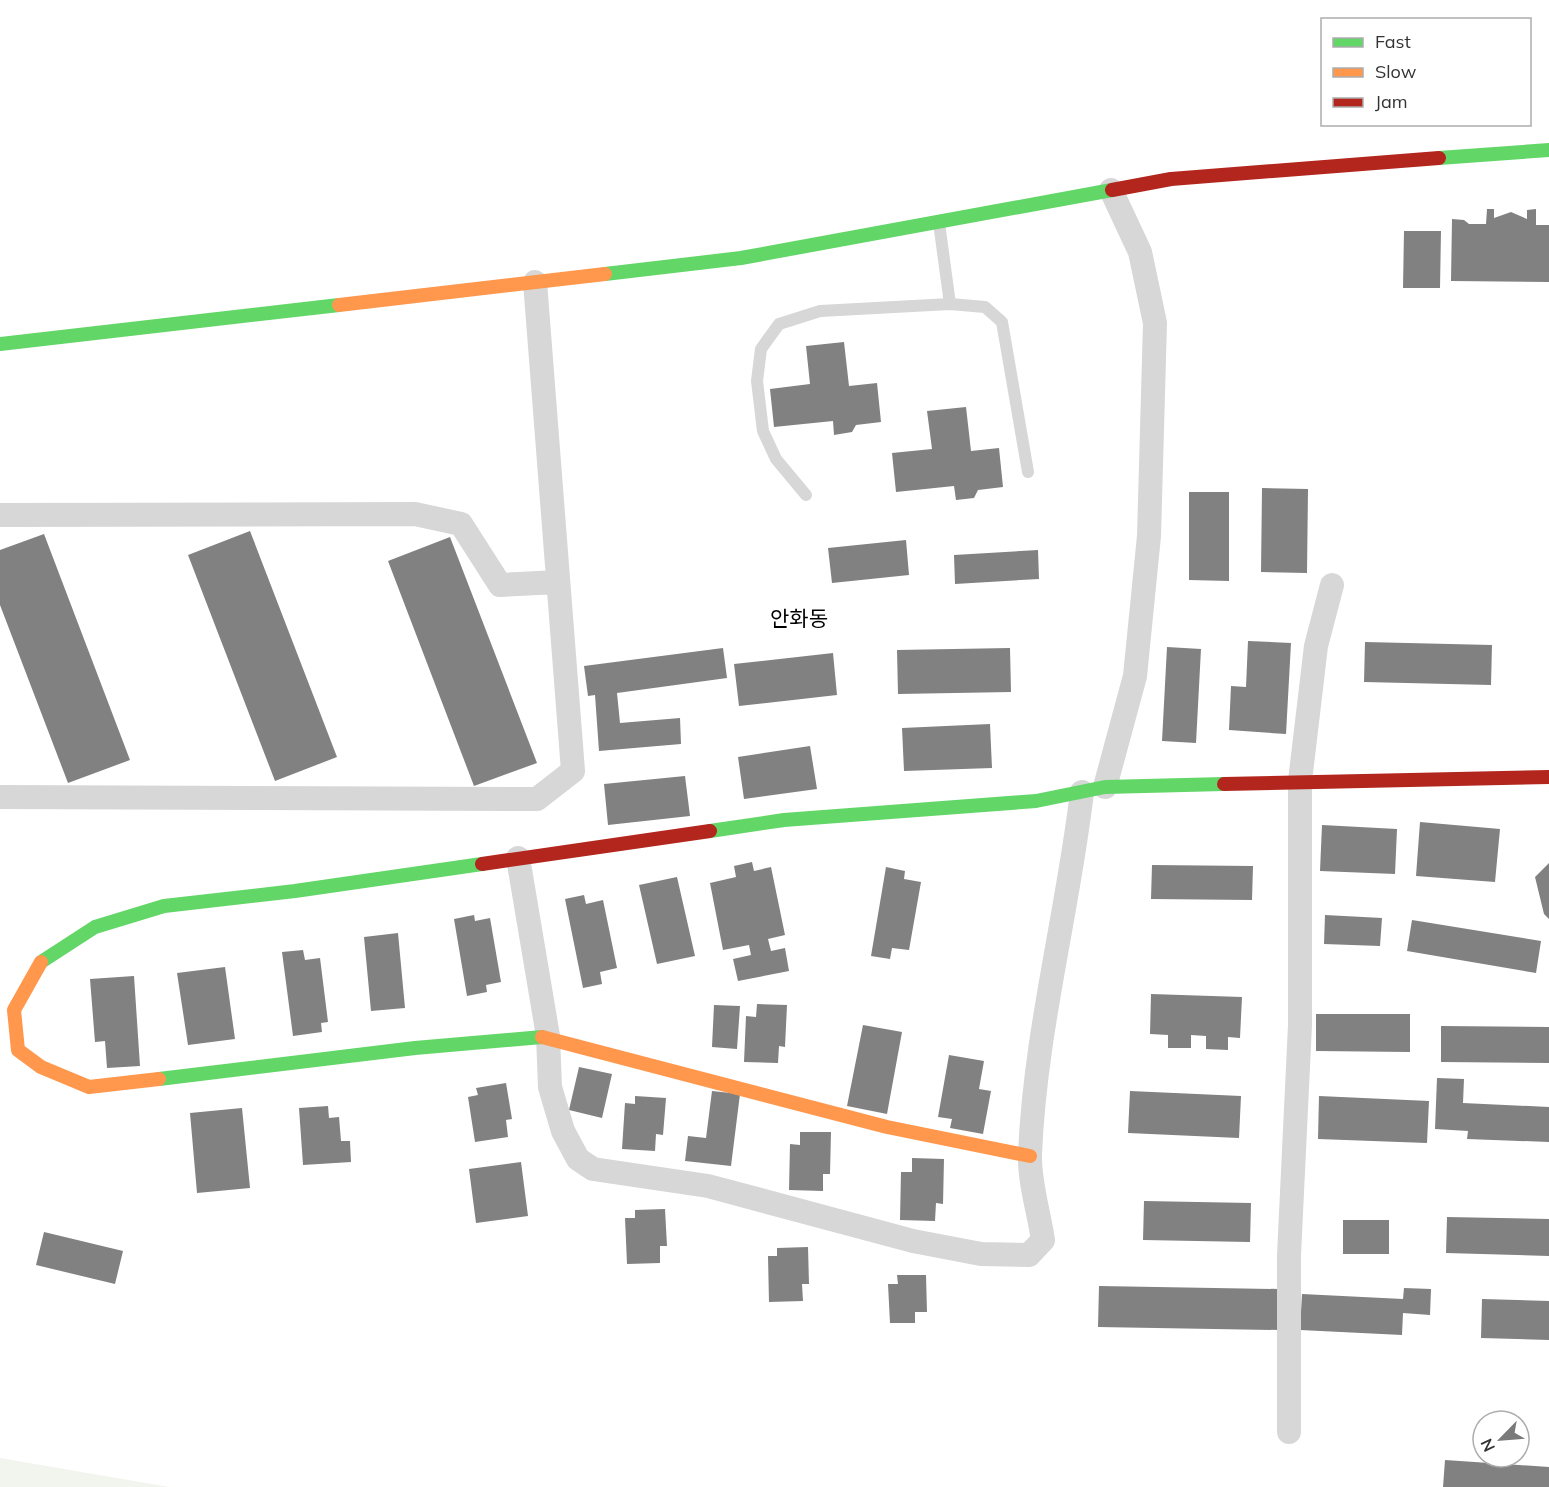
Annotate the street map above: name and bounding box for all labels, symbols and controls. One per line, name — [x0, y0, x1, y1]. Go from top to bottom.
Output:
legend — [1321, 18, 1531, 126]
text: Fast — [1375, 30, 1411, 53]
text: Slow — [1375, 60, 1417, 83]
text: Jam — [1375, 90, 1408, 113]
district label: 안화동 — [770, 605, 828, 631]
north arrow — [1471, 1409, 1531, 1469]
text: N — [1476, 1436, 1499, 1455]

